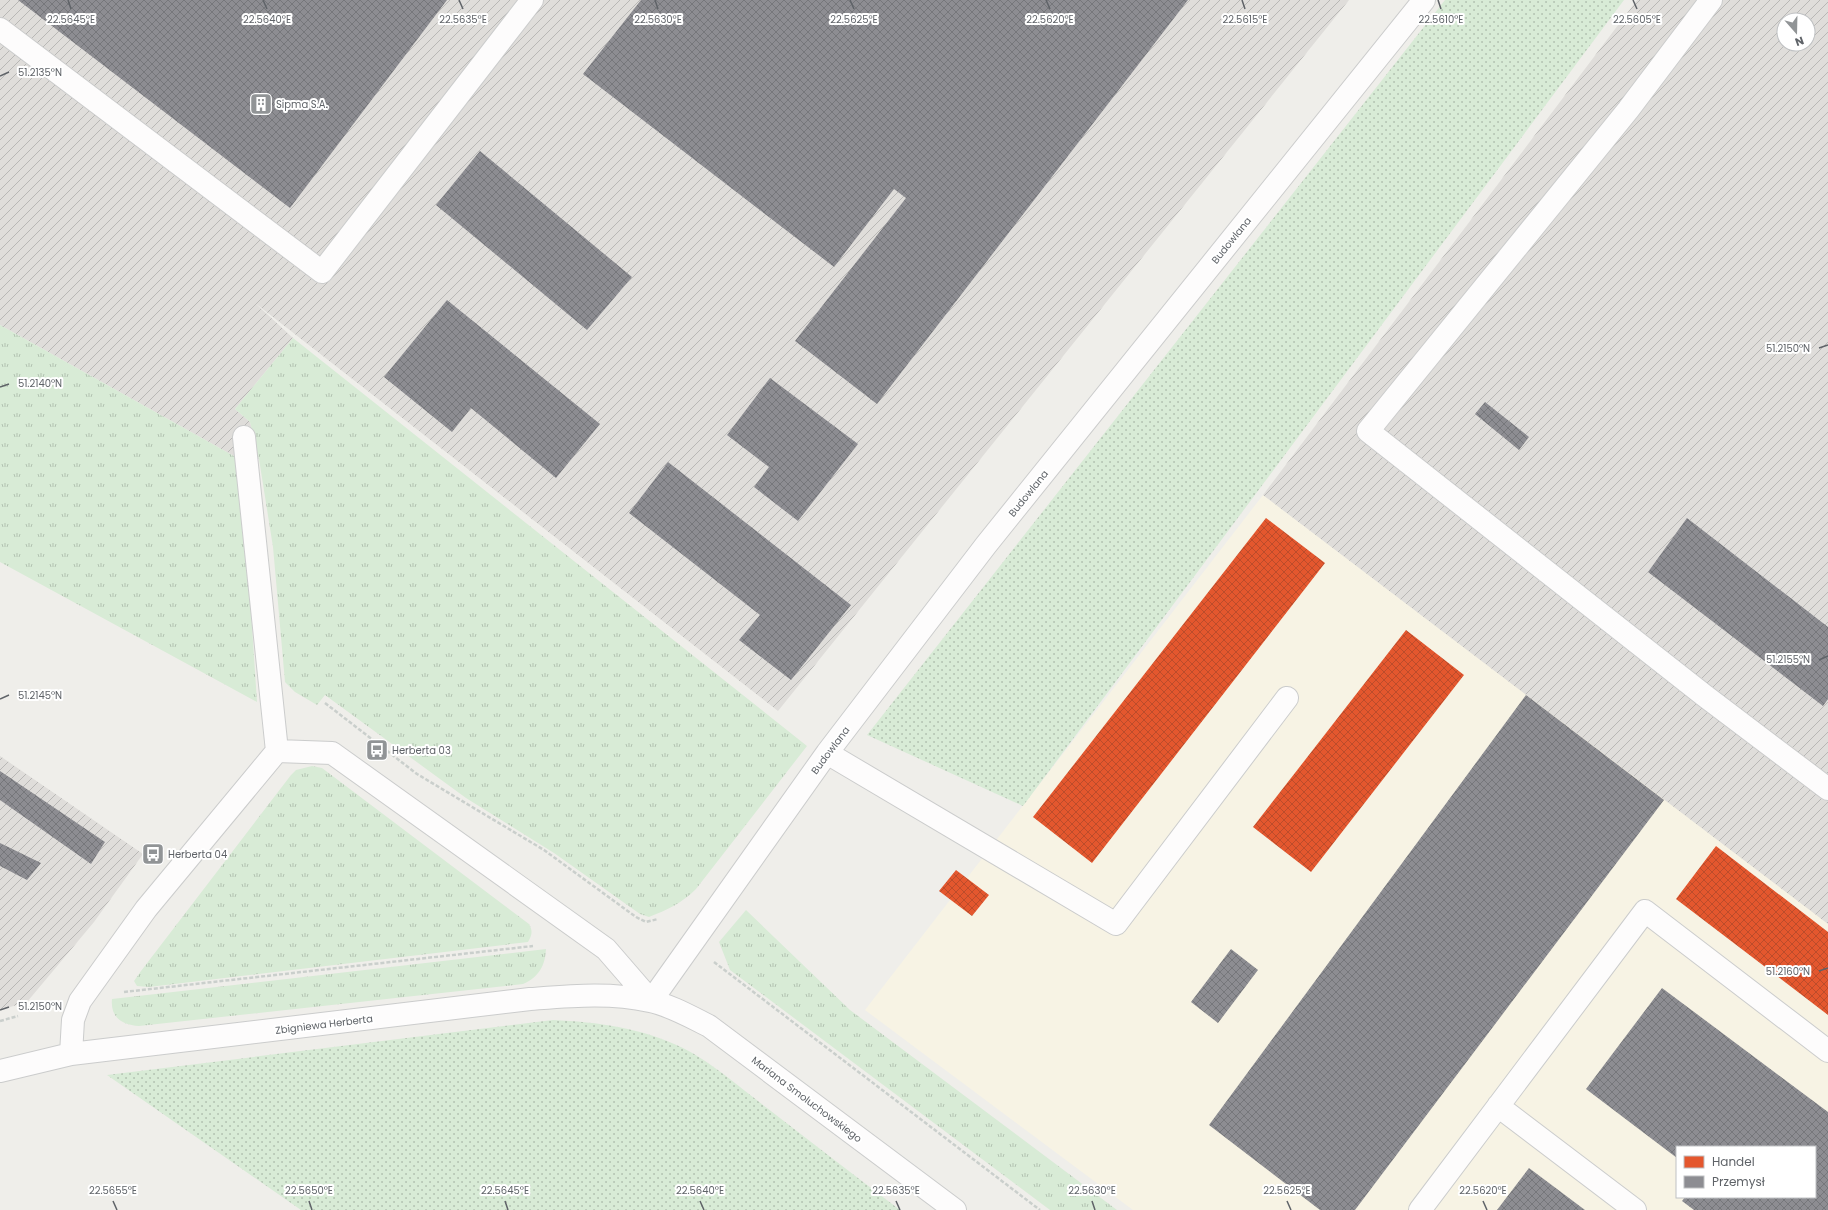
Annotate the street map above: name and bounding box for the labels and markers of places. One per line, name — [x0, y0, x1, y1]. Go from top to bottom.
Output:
building icon: Sipma S.A. — [248, 91, 274, 117]
place label: Sipma S.A. — [276, 97, 328, 112]
bus stop icon: Herberta 03 — [364, 737, 390, 763]
place label: Herberta 03 — [392, 743, 451, 758]
bus stop icon: Herberta 04 — [140, 841, 166, 867]
place label: Herberta 04 — [168, 847, 227, 862]

